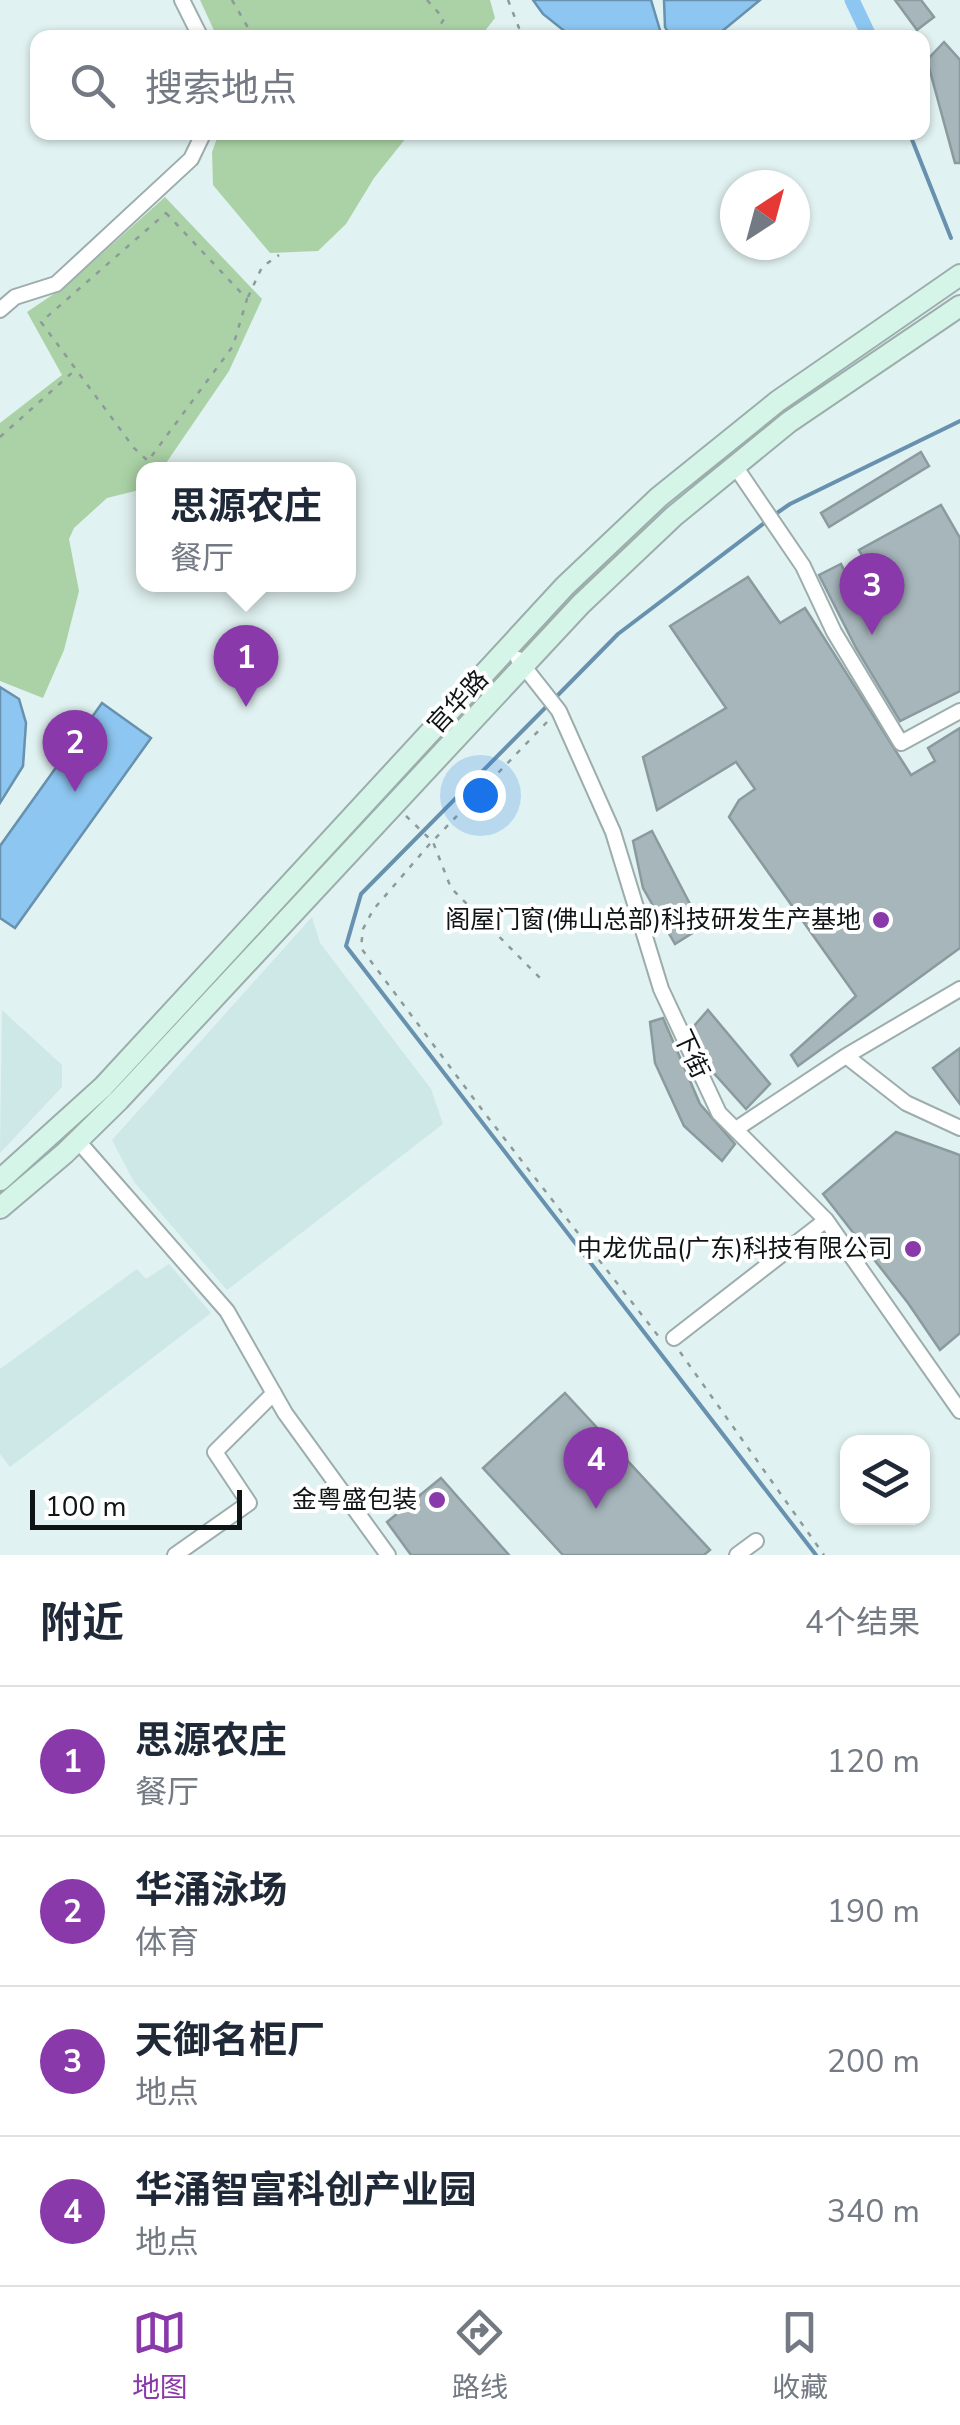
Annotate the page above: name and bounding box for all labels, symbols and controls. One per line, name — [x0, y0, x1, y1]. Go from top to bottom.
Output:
search box — [30, 30, 930, 140]
icon: search — [65, 58, 120, 113]
text: 搜索地点 — [145, 63, 297, 114]
north arrow — [720, 170, 810, 260]
popup — [136, 462, 356, 592]
text: 思源农庄 — [170, 481, 322, 532]
text: 餐厅 — [170, 537, 234, 580]
pin: 3 — [840, 552, 904, 635]
pin: 1 — [214, 624, 278, 707]
street label: 官华路 — [420, 663, 496, 741]
pin: 2 — [42, 710, 108, 792]
your location — [455, 770, 506, 821]
place label: 阁屋门窗(佛山总部)科技研发生产基地 — [445, 903, 861, 937]
marker: 阁屋门窗(佛山总部)科技研发生产基地 — [870, 909, 892, 931]
street label: 下街 — [665, 1024, 717, 1084]
place label: 中龙优品(广东)科技有限公司 — [577, 1232, 893, 1266]
marker: 中龙优品(广东)科技有限公司 — [902, 1238, 924, 1260]
pin: 4 — [564, 1426, 628, 1509]
map controls — [840, 1435, 930, 1525]
button: layers — [840, 1435, 930, 1525]
place label: 金粤盛包装 — [292, 1483, 417, 1517]
scale bar — [30, 1485, 242, 1530]
text: 100 m — [45, 1488, 127, 1526]
marker: 金粤盛包装 — [426, 1489, 448, 1511]
text: 附近 — [40, 1595, 124, 1652]
text: 4个结果 — [805, 1601, 920, 1644]
text: 思源农庄 — [135, 1715, 287, 1766]
text: 1 — [63, 1740, 82, 1783]
text: 120 m — [827, 1740, 920, 1783]
text: 餐厅 — [135, 1771, 199, 1814]
text: 华涌泳场 — [135, 1865, 287, 1916]
text: 2 — [63, 1890, 82, 1933]
text: 190 m — [827, 1890, 920, 1933]
text: 体育 — [135, 1921, 199, 1964]
text: 天御名柜厂 — [135, 2015, 325, 2066]
text: 3 — [63, 2040, 82, 2083]
text: 200 m — [827, 2040, 920, 2083]
text: 地点 — [135, 2071, 199, 2114]
text: 华涌智富科创产业园 — [135, 2165, 477, 2216]
text: 4 — [63, 2190, 82, 2233]
text: 340 m — [827, 2190, 920, 2233]
text: 地点 — [135, 2221, 199, 2264]
tab: 地图 — [132, 2305, 188, 2407]
tab: 路线 — [452, 2305, 508, 2407]
tab: 收藏 — [772, 2305, 828, 2407]

